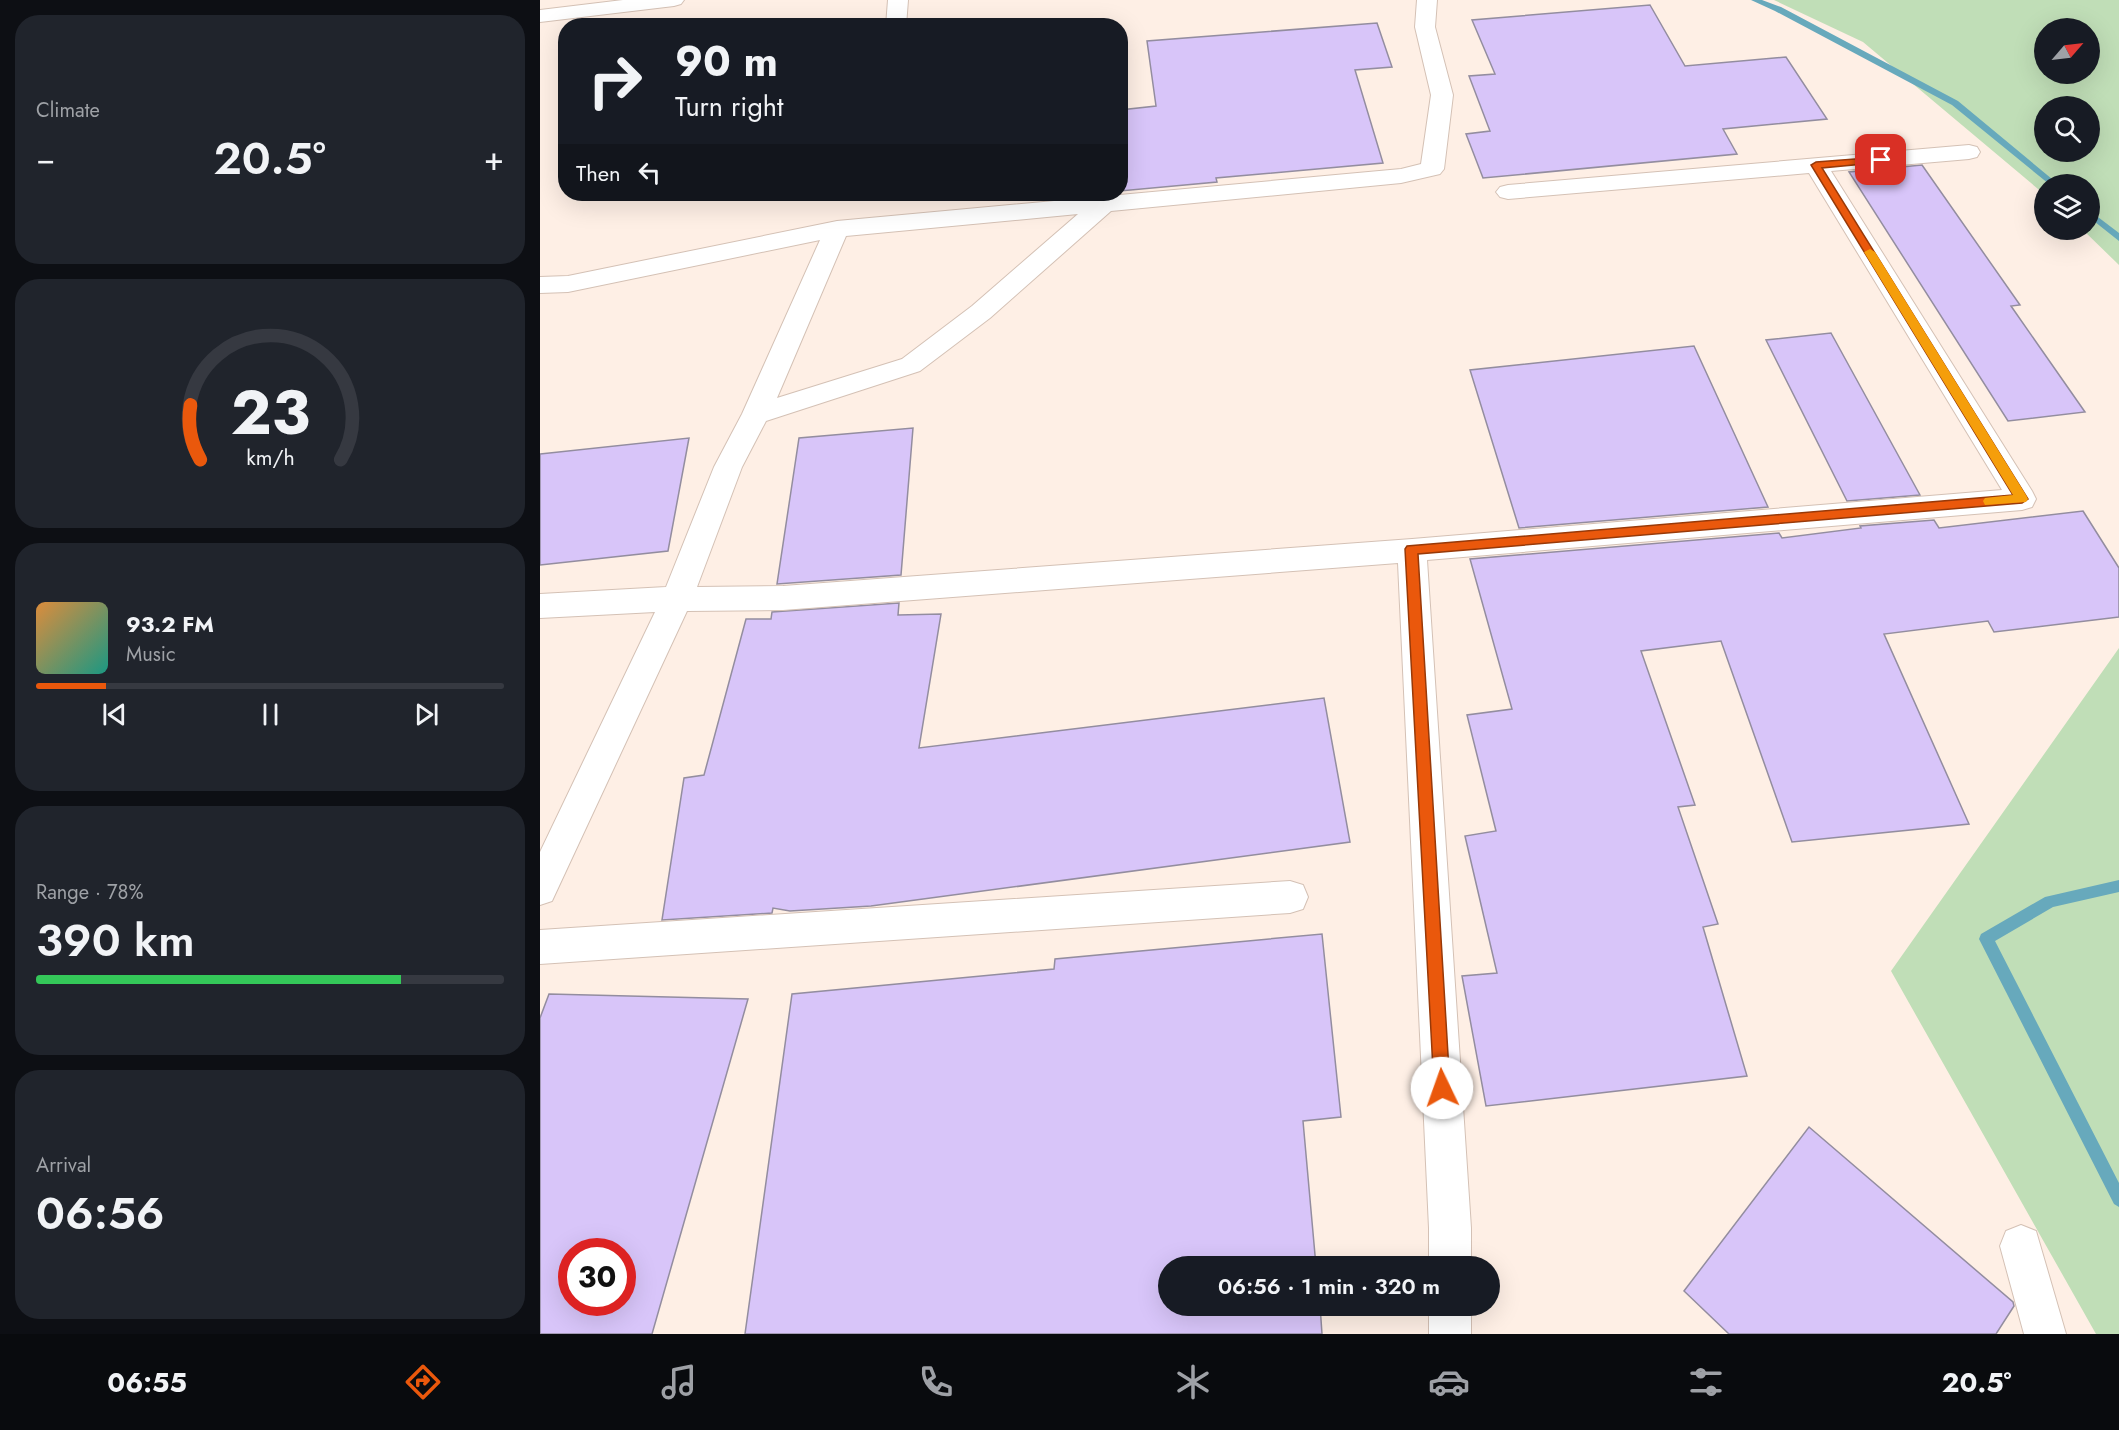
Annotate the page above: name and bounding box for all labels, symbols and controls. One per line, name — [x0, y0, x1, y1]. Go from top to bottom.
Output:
north arrow — [2034, 18, 2100, 84]
map controls — [2034, 18, 2100, 240]
text: 90 m — [675, 31, 778, 92]
icon: right — [576, 42, 654, 120]
text: Turn right — [675, 87, 783, 126]
text: Climate — [36, 96, 100, 125]
button: search — [2034, 96, 2100, 162]
text: 20.5° — [213, 126, 326, 191]
pin — [1855, 134, 1906, 185]
text: − — [36, 135, 55, 182]
text: + — [484, 135, 504, 182]
icon: arrive — [1864, 143, 1897, 176]
icon: left — [633, 156, 666, 189]
text: Then — [576, 157, 621, 189]
button: layers — [2034, 174, 2100, 240]
text: 23 — [230, 367, 310, 457]
text: km/h — [246, 443, 294, 474]
text: 93.2 FM — [126, 608, 214, 640]
text: Music — [126, 640, 176, 669]
icon: previous — [98, 698, 131, 731]
icon: pause — [254, 698, 287, 731]
icon: next — [410, 698, 443, 731]
text: Range · 78% — [36, 878, 143, 907]
text: 390 km — [36, 908, 195, 973]
position arrow — [1410, 1056, 1474, 1120]
text: Arrival — [36, 1151, 91, 1180]
text: 06:56 — [36, 1181, 165, 1246]
speed limit sign: 30 — [558, 1238, 636, 1316]
text: 06:56 · 1 min · 320 m — [1218, 1270, 1440, 1302]
icon: directions — [402, 1361, 444, 1403]
icon: music — [658, 1361, 700, 1403]
icon: phone — [915, 1361, 957, 1403]
icon: climate — [1172, 1361, 1214, 1403]
icon: car — [1428, 1361, 1470, 1403]
icon: filters — [1685, 1361, 1727, 1403]
text: 06:55 — [107, 1363, 187, 1402]
text: 20.5° — [1942, 1363, 2012, 1402]

